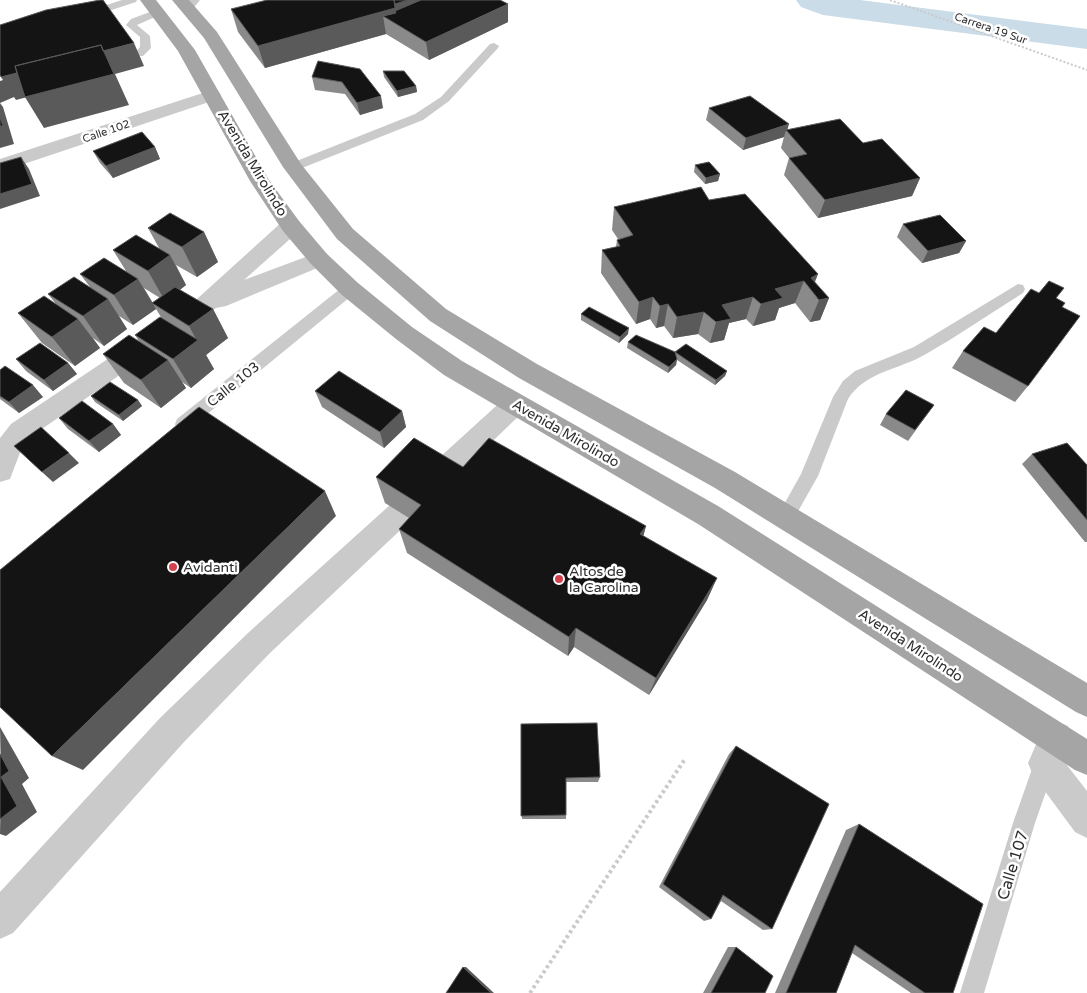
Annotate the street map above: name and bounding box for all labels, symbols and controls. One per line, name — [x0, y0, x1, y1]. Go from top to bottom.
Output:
street label: Carrera 19 Sur — [953, 10, 1030, 47]
street label: Avenida Mirolindo — [214, 107, 291, 219]
street label: Calle 102 — [81, 117, 132, 146]
street label: Calle 103 — [204, 358, 263, 411]
street label: Avenida Mirolindo — [509, 396, 622, 471]
place label: Avidanti — [183, 559, 238, 576]
marker: Avidanti — [167, 561, 179, 573]
place label: Altos de la Carolina — [569, 563, 639, 596]
marker: Altos de la Carolina — [553, 573, 565, 585]
street label: Avenida Mirolindo — [855, 605, 966, 685]
street label: Calle 107 — [993, 828, 1033, 902]

